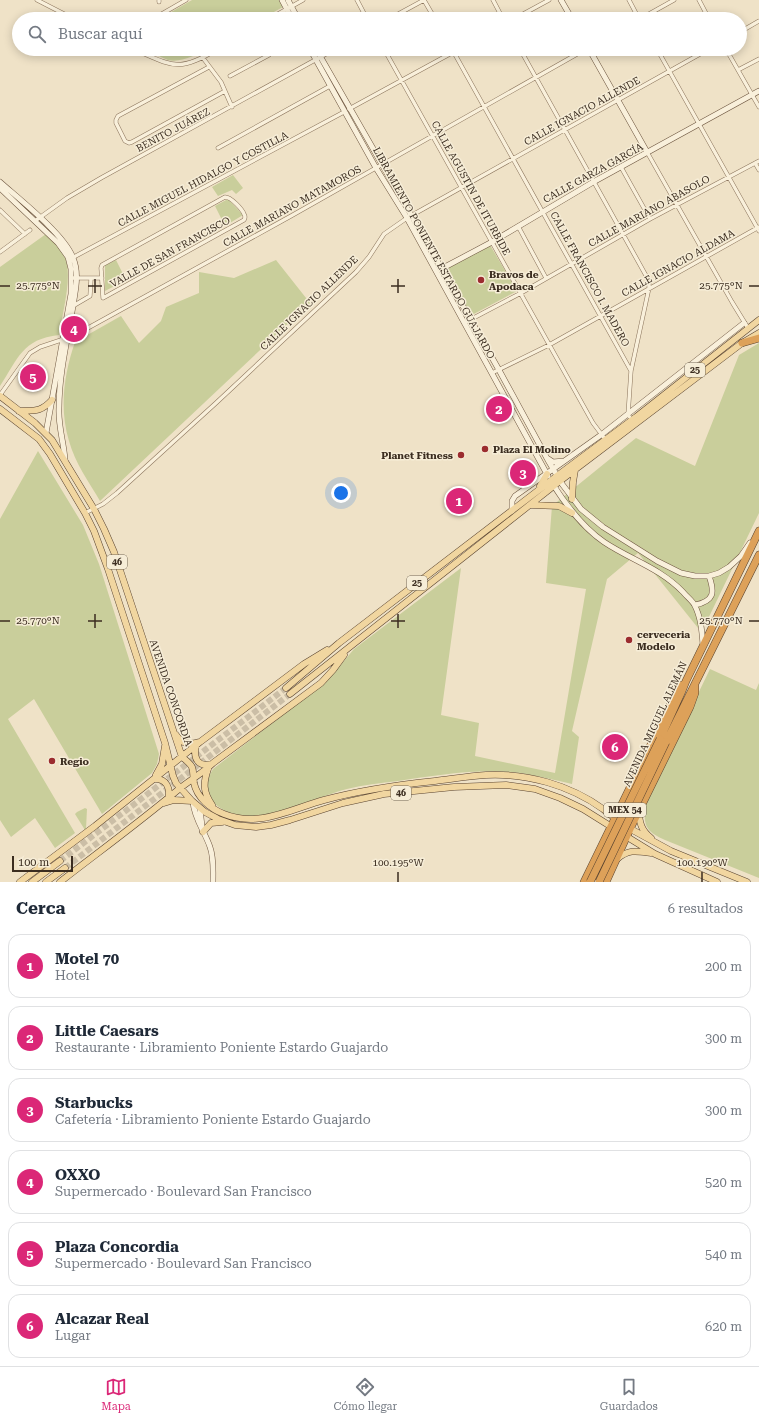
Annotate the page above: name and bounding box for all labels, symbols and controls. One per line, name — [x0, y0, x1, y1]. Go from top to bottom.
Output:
search box — [12, 12, 747, 56]
icon: search — [26, 23, 48, 45]
text: Buscar aquí — [58, 25, 142, 43]
street label: CALLE IGNACIO ALLENDE — [522, 74, 642, 148]
street label: BENITO JUÁREZ — [134, 106, 212, 154]
street label: CALLE AGUSTIN DE ITURBIDE — [429, 119, 513, 257]
street label: CALLE MIGUEL HIDALGO Y COSTILLA — [116, 129, 290, 229]
street label: CALLE GARZA GARCÍA — [541, 141, 645, 205]
street label: LIBRAMIENTO PONIENTE ESTARDO GUAJARDO — [371, 145, 497, 361]
street label: CALLE MARIANO MATAMOROS — [221, 163, 363, 249]
street label: CALLE MARIANO ABASOLO — [586, 173, 712, 249]
street label: CALLE FRANCISCO I. MADERO — [548, 210, 632, 348]
street label: VALLE DE SAN FRANCISCO — [108, 214, 232, 290]
street label: CALLE IGNACIO ALDAMA — [620, 227, 736, 299]
street label: CALLE IGNACIO ALLENDE — [258, 254, 360, 352]
place label: Bravos de Apodaca — [489, 269, 539, 292]
marker: Bravos de Apodaca — [476, 275, 486, 285]
text: 25.775°N — [16, 280, 60, 291]
text: 25.775°N — [699, 280, 743, 291]
pin: 4 — [61, 314, 87, 344]
pin: 5 — [20, 362, 46, 392]
road number: 25 — [685, 363, 705, 377]
pin: 2 — [486, 394, 512, 424]
marker: Plaza El Molino — [480, 444, 490, 454]
place label: Plaza El Molino — [493, 444, 571, 455]
place label: Planet Fitness — [381, 450, 453, 461]
marker: Planet Fitness — [456, 450, 466, 460]
pin: 3 — [510, 458, 536, 488]
your location — [331, 483, 351, 503]
pin: 1 — [446, 486, 472, 516]
road number: 46 — [107, 555, 127, 569]
road number: 25 — [407, 576, 427, 590]
text: 25.770°N — [16, 615, 60, 626]
text: 25.770°N — [699, 615, 743, 626]
place label: cerveceria Modelo — [637, 629, 690, 652]
marker: cerveceria Modelo — [624, 635, 634, 645]
street label: AVENIDA CONCORDIA — [148, 638, 194, 748]
street label: AVENIDA MIGUEL ALEMÁN — [621, 660, 689, 788]
pin: 6 — [602, 732, 628, 762]
marker: Regio — [47, 756, 57, 766]
place label: Regio — [60, 756, 90, 767]
road number: 46 — [391, 786, 411, 800]
road number: MEX 54 — [604, 803, 646, 817]
scale bar — [12, 854, 73, 873]
text: 100 m — [18, 856, 49, 869]
text: 100.195°W — [372, 857, 424, 868]
text: 100.190°W — [676, 857, 728, 868]
text: Cerca — [16, 898, 66, 918]
text: 6 resultados — [668, 901, 743, 916]
text: Motel 70 — [55, 950, 119, 968]
text: 1 — [26, 959, 34, 974]
text: 200 m — [705, 959, 742, 974]
text: Hotel — [55, 968, 89, 983]
text: Little Caesars — [55, 1022, 159, 1040]
text: 2 — [26, 1031, 34, 1046]
text: 300 m — [705, 1031, 742, 1046]
text: Restaurante · Libramiento Poniente Estardo Guajardo — [55, 1040, 388, 1055]
text: Starbucks — [55, 1094, 133, 1112]
text: 3 — [26, 1103, 34, 1118]
text: 300 m — [705, 1103, 742, 1118]
text: Cafetería · Libramiento Poniente Estardo Guajardo — [55, 1112, 371, 1127]
text: OXXO — [55, 1166, 100, 1184]
text: 4 — [26, 1175, 34, 1190]
text: 520 m — [705, 1175, 742, 1190]
text: Supermercado · Boulevard San Francisco — [55, 1184, 312, 1199]
text: Plaza Concordia — [55, 1238, 179, 1256]
text: 5 — [26, 1247, 34, 1262]
text: 540 m — [705, 1247, 742, 1262]
text: Supermercado · Boulevard San Francisco — [55, 1256, 312, 1271]
text: Alcazar Real — [55, 1310, 149, 1328]
text: 6 — [26, 1319, 34, 1334]
text: 620 m — [705, 1319, 742, 1334]
text: Lugar — [55, 1328, 91, 1343]
tab: Mapa — [101, 1376, 131, 1413]
tab: Cómo llegar — [333, 1376, 397, 1413]
tab: Guardados — [600, 1376, 658, 1413]

